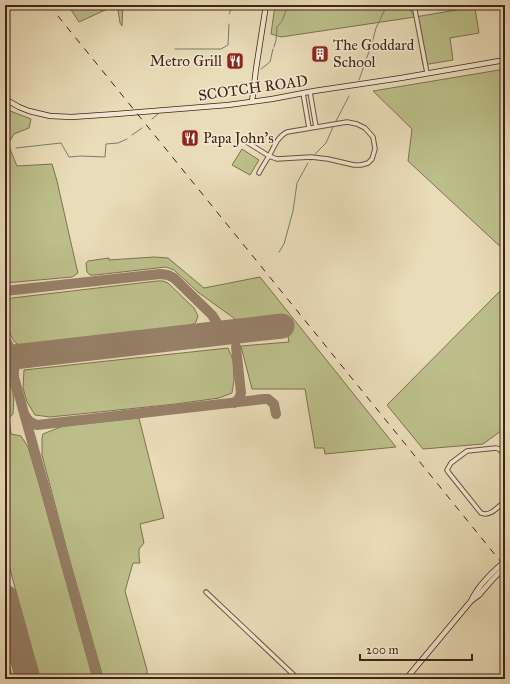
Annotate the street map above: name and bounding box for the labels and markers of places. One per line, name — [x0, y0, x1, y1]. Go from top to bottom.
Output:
place label: The Goddard School — [333, 36, 415, 71]
building icon: The Goddard School — [310, 44, 330, 64]
restaurant icon: Metro Grill — [225, 51, 245, 71]
place label: Metro Grill — [150, 52, 223, 70]
restaurant icon: Papa John's — [180, 128, 200, 148]
place label: Papa John's — [203, 129, 274, 148]

